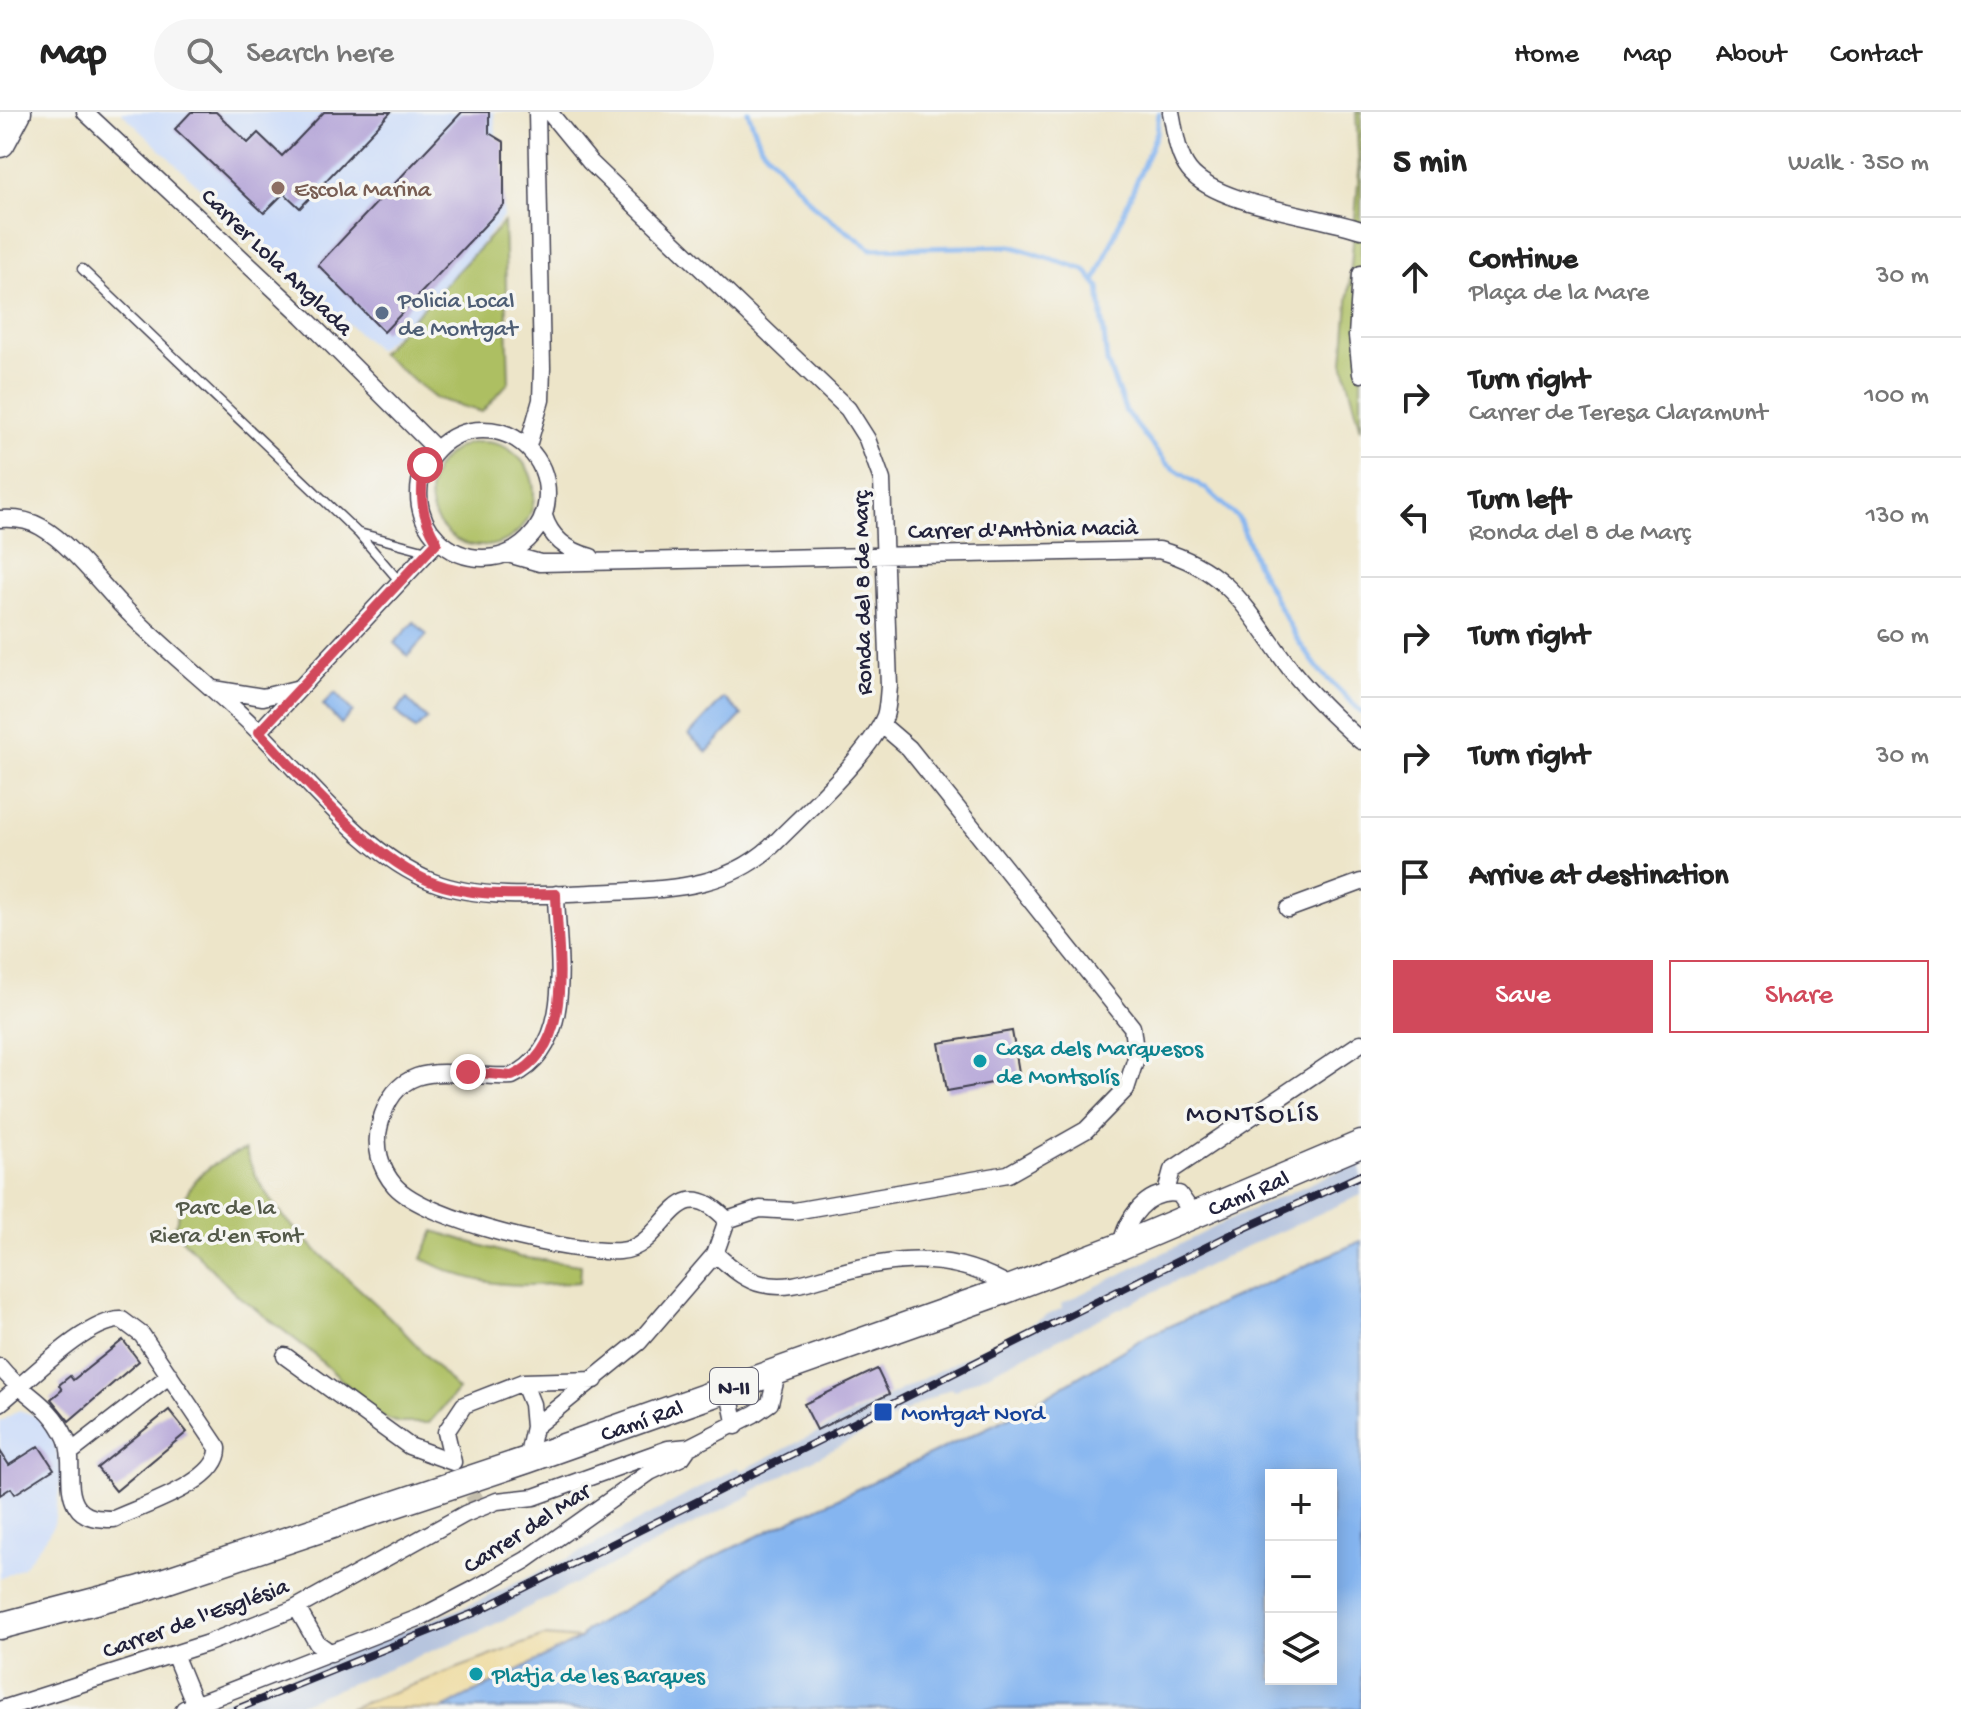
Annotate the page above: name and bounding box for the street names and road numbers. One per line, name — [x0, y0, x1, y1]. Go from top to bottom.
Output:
street label: Carrer Lola Anglada — [193, 183, 358, 344]
street label: Ronda del 8 de Març — [848, 490, 881, 695]
street label: Carrer d'Antònia Macià — [908, 515, 1139, 548]
street label: Camí Ral — [1204, 1165, 1294, 1225]
road number: N-II — [710, 1368, 758, 1404]
street label: Camí Ral — [597, 1395, 688, 1451]
street label: Carrer del Mar — [459, 1477, 599, 1582]
street label: Carrer de l'Església — [99, 1573, 294, 1667]

